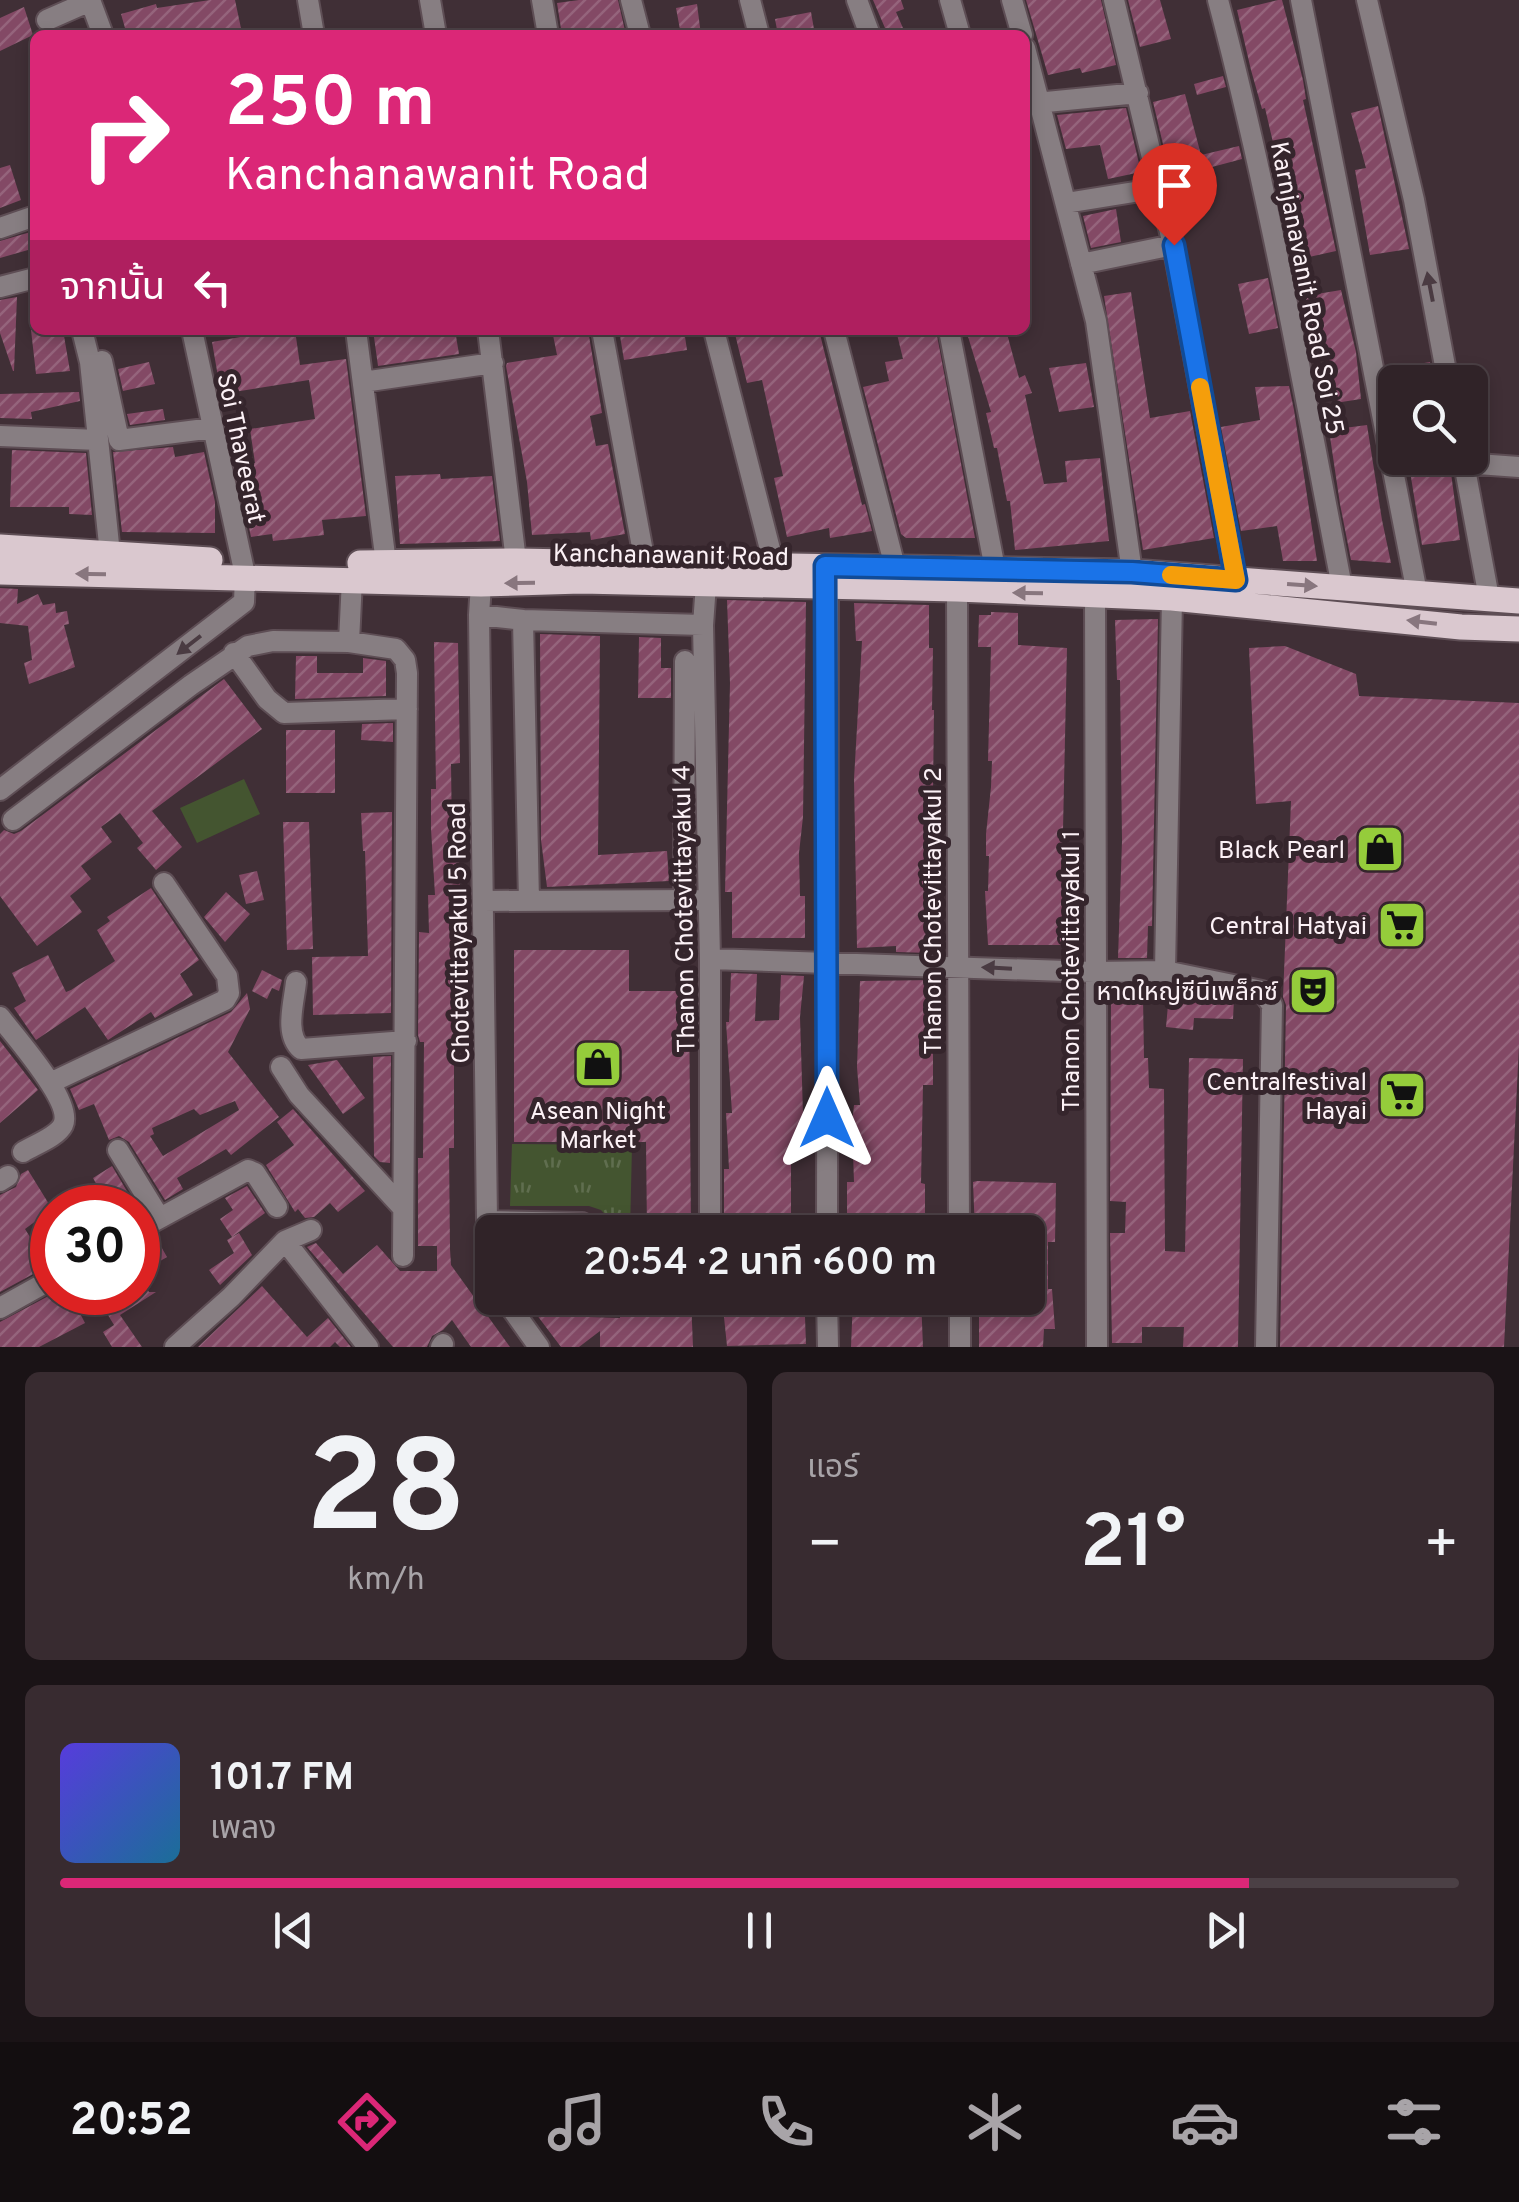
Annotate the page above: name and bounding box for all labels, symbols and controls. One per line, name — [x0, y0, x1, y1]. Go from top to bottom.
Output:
text: 250 m — [225, 62, 435, 151]
icon: right — [60, 70, 190, 200]
street label: Karnjanavanit Road Soi 25 — [1261, 139, 1349, 438]
pin — [1132, 143, 1217, 246]
text: Kanchanawanit Road — [225, 149, 650, 206]
icon: arrive — [1147, 158, 1202, 213]
icon: left — [185, 260, 240, 315]
text: จากนั้น — [60, 265, 165, 314]
one-way arrow — [1422, 271, 1437, 302]
map controls — [1378, 365, 1488, 475]
button: search — [1378, 365, 1488, 475]
street label: Soi Thaveerat — [207, 370, 271, 527]
street label: Kanchanawanit Road — [553, 539, 789, 575]
one-way arrow — [74, 566, 106, 582]
one-way arrow — [504, 575, 536, 591]
one-way arrow — [1287, 577, 1319, 593]
one-way arrow — [1012, 585, 1044, 601]
one-way arrow — [1405, 614, 1437, 630]
one-way arrow — [176, 635, 202, 656]
street label: Thanon Chotevittayakul 4 — [667, 765, 705, 1053]
street label: Thanon Chotevittayakul 2 — [919, 767, 951, 1055]
street label: Chotevittayakul 5 Road — [443, 802, 479, 1064]
shop icon: Black Pearl — [1354, 823, 1406, 875]
street label: Thanon Chotevittayakul 1 — [1057, 830, 1089, 1112]
place label: Black Pearl — [1218, 836, 1345, 868]
supermarket icon: Central Hatyai — [1376, 899, 1428, 951]
place label: Central Hatyai — [1209, 912, 1367, 944]
one-way arrow — [980, 960, 1012, 976]
theatre icon: หาดใหญ่ซีนีเพล็กซ์ — [1287, 965, 1339, 1017]
place label: หาดใหญ่ซีนีเพล็กซ์ — [1096, 978, 1279, 1010]
shop icon: Asean Night Market — [572, 1038, 624, 1090]
position arrow — [775, 1066, 879, 1170]
place label: Centralfestival Hayai — [1206, 1068, 1367, 1129]
supermarket icon: Centralfestival Hayai — [1376, 1069, 1428, 1121]
place label: Asean Night Market — [530, 1097, 666, 1158]
speed limit sign: 30 — [30, 1185, 160, 1315]
text: 20:54 · 2 นาที · 600 m — [583, 1240, 937, 1289]
text: 28 — [305, 1413, 467, 1578]
text: แอร์ — [807, 1449, 859, 1489]
text: 21° — [1080, 1499, 1186, 1594]
text: − — [807, 1512, 842, 1582]
text: + — [1424, 1512, 1459, 1582]
text: km/h — [347, 1561, 425, 1601]
text: 101.7 FM — [210, 1755, 354, 1804]
text: เพลง — [210, 1810, 277, 1850]
icon: previous — [266, 1903, 321, 1958]
icon: pause — [732, 1903, 787, 1958]
icon: next — [1198, 1903, 1253, 1958]
icon: directions — [332, 2087, 402, 2157]
icon: music — [542, 2087, 612, 2157]
icon: phone — [751, 2087, 821, 2157]
icon: climate — [960, 2087, 1030, 2157]
icon: car — [1170, 2087, 1240, 2157]
icon: filters — [1379, 2087, 1449, 2157]
text: 20:52 — [70, 2094, 193, 2151]

